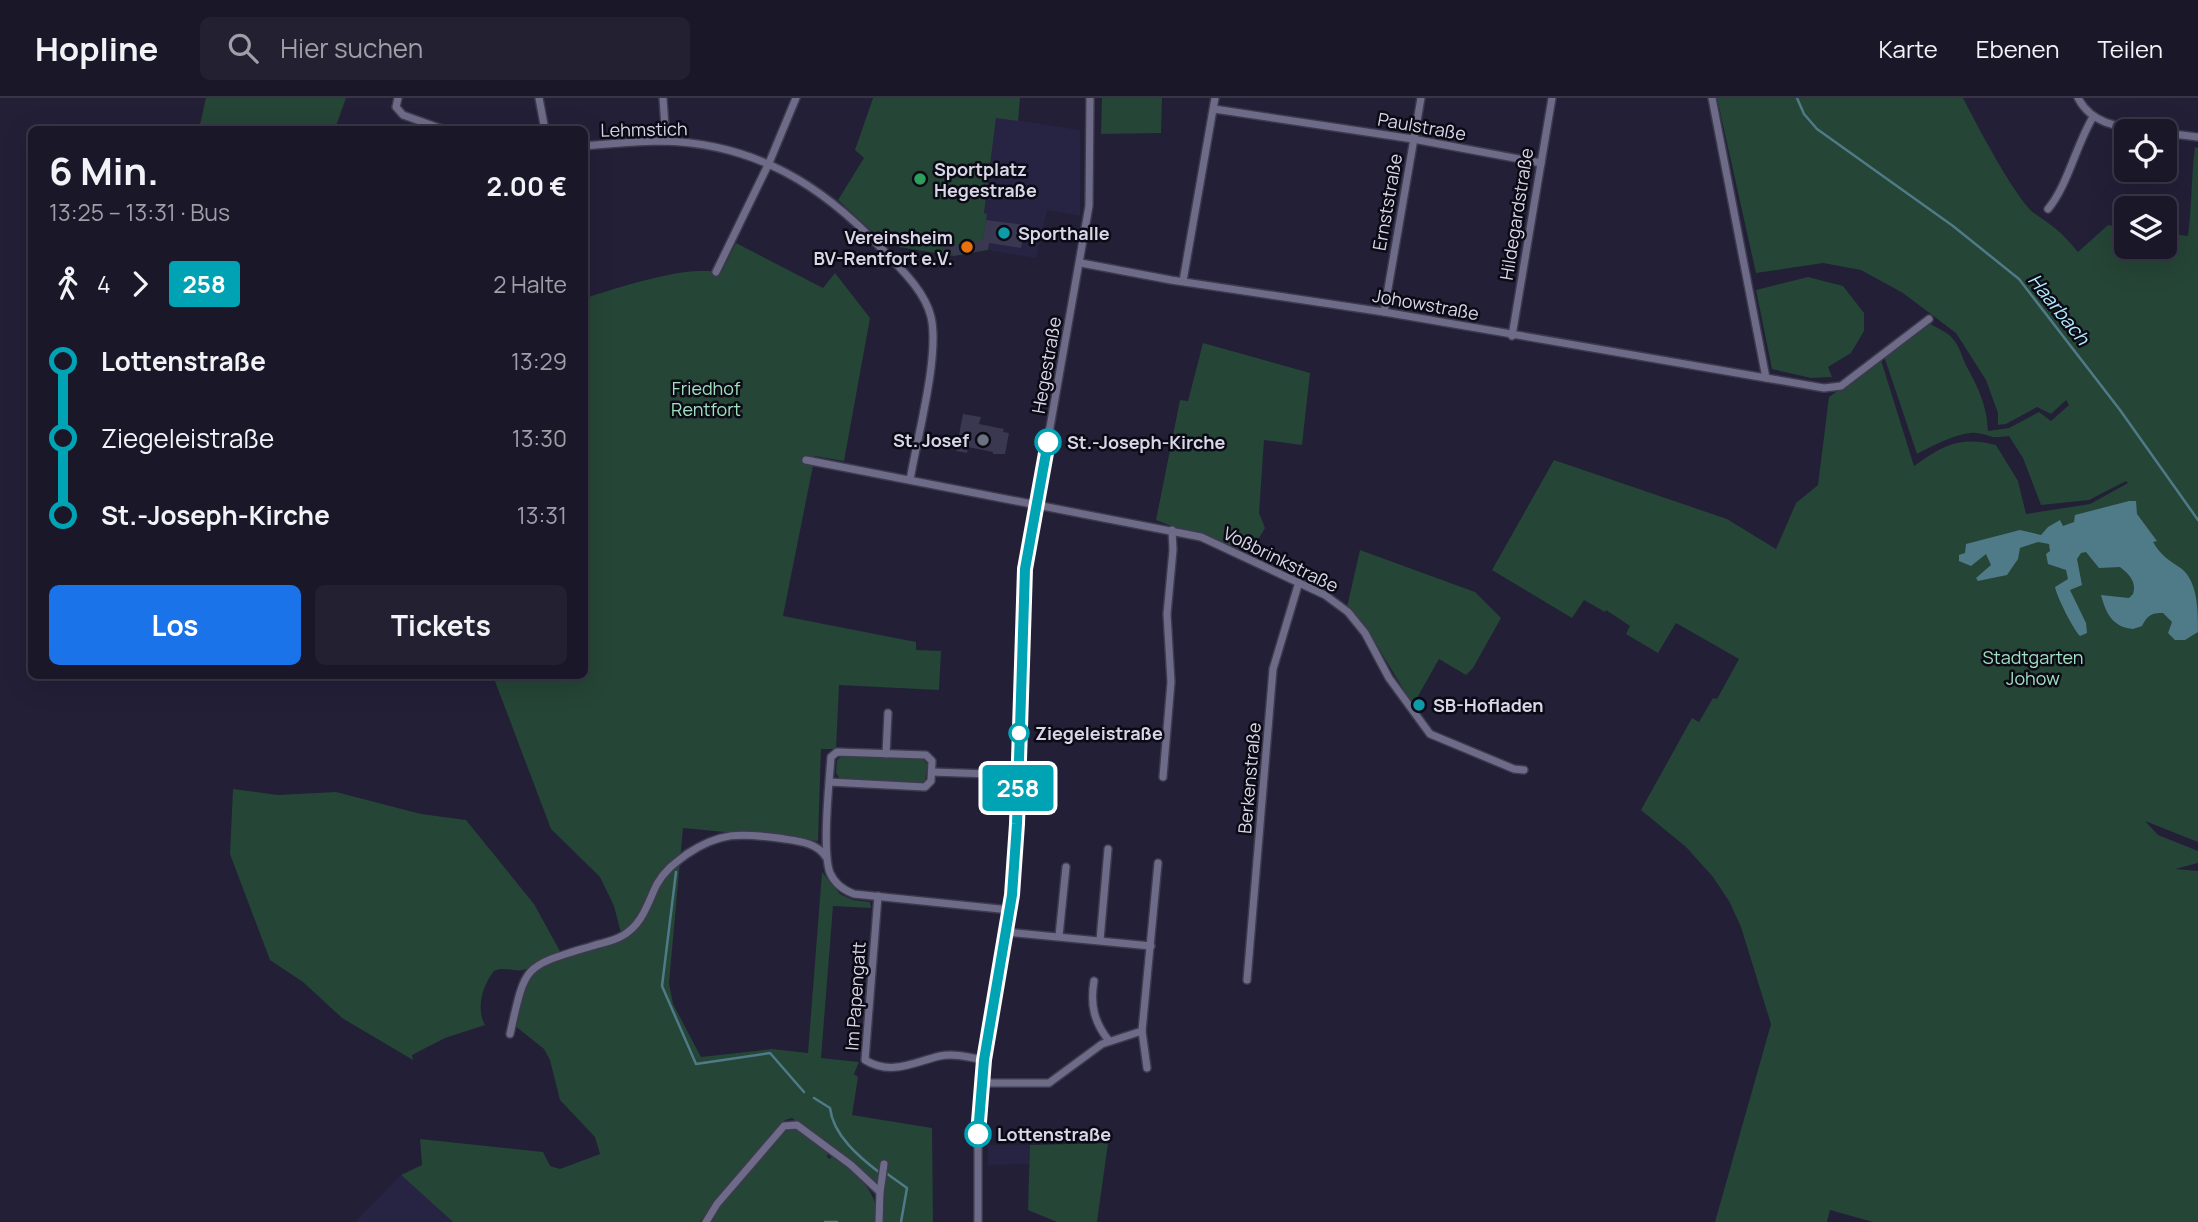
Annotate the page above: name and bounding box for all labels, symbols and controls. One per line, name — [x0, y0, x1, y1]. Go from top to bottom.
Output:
search box — [200, 17, 690, 80]
text: Hopline — [35, 26, 158, 71]
icon: search — [224, 29, 262, 67]
text: Hier suchen — [280, 30, 423, 66]
text: Karte — [1878, 32, 1938, 65]
text: Ebenen — [1976, 32, 2059, 65]
text: Teilen — [2097, 32, 2163, 65]
street label: Paulstraße — [1376, 106, 1468, 146]
street label: Lehmstich — [600, 116, 688, 142]
map controls — [2114, 119, 2177, 259]
button: locate — [2114, 119, 2177, 182]
text: 6 Min. — [49, 144, 159, 196]
street label: Hildegardstraße — [1494, 146, 1538, 282]
street label: Ernststraße — [1367, 152, 1407, 252]
place label: Sportplatz Hegestraße — [934, 157, 1037, 202]
text: 2.00 € — [486, 168, 567, 204]
marker: Sportplatz Hegestraße — [912, 171, 928, 187]
text: 13:25 – 13:31 · Bus — [49, 196, 230, 228]
button: layers — [2114, 196, 2177, 259]
place label: Sporthalle — [1018, 221, 1110, 245]
place label: Vereinsheim BV-Rentfort e.V. — [814, 225, 953, 270]
marker: Sporthalle — [996, 225, 1012, 241]
marker: Vereinsheim BV-Rentfort e.V. — [959, 239, 975, 255]
icon: walk — [49, 265, 87, 303]
icon: forward — [121, 265, 159, 303]
text: 258 — [183, 267, 226, 300]
text: 4 — [97, 268, 111, 300]
text: 2 Halte — [493, 268, 567, 300]
water label: Haarbach — [2022, 268, 2096, 351]
street label: Johowstraße — [1371, 283, 1481, 325]
street label: Hegestraße — [1026, 315, 1066, 415]
text: Lottenstraße — [101, 343, 266, 379]
text: 13:29 — [511, 345, 567, 377]
park label: Friedhof Rentfort — [671, 376, 741, 421]
text: Ziegeleistraße — [101, 420, 274, 456]
text: 13:30 — [512, 422, 567, 454]
place label: St. Josef — [893, 428, 969, 452]
marker: St.-Joseph-Kirche — [1035, 429, 1061, 455]
place label: St.-Joseph-Kirche — [1067, 430, 1226, 454]
marker: St. Josef — [975, 432, 991, 448]
text: St.-Joseph-Kirche — [101, 497, 330, 533]
text: 13:31 — [517, 499, 567, 531]
street label: Voßbrinkstraße — [1219, 521, 1343, 597]
button: Los — [49, 585, 301, 665]
button: Tickets — [315, 585, 567, 665]
park label: Stadtgarten Johow — [1982, 645, 2084, 690]
place label: SB-Hofladen — [1433, 693, 1544, 717]
marker: SB-Hofladen — [1411, 697, 1427, 713]
place label: Ziegeleistraße — [1035, 721, 1163, 745]
street label: Berkenstraße — [1232, 721, 1266, 835]
marker: Ziegeleistraße — [1009, 723, 1029, 743]
line badge: 258 — [978, 765, 1058, 811]
text: 258 — [996, 771, 1040, 804]
street label: Im Papengatt — [839, 941, 871, 1051]
marker: Lottenstraße — [965, 1121, 991, 1147]
place label: Lottenstraße — [997, 1122, 1111, 1146]

